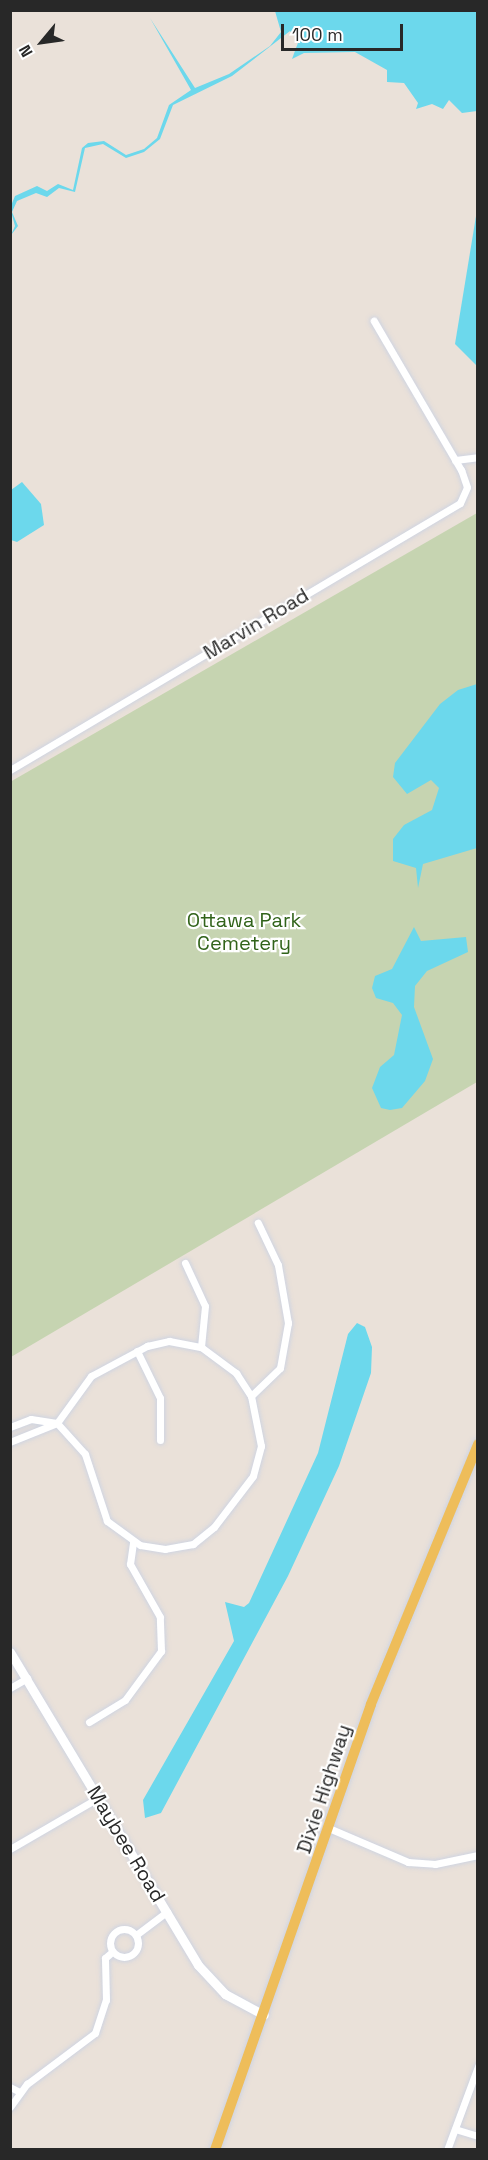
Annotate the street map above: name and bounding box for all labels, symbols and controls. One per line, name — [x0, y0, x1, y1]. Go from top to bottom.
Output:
north arrow — [12, 12, 72, 72]
scale bar — [284, 12, 406, 50]
text: 100 m — [292, 23, 343, 46]
text: N — [14, 41, 38, 61]
street label: Marvin Road — [199, 583, 313, 665]
park label: Ottawa Park Cemetery — [187, 909, 301, 956]
street label: Dixie Highway — [292, 1721, 356, 1857]
street label: Maybee Road — [82, 1781, 170, 1907]

